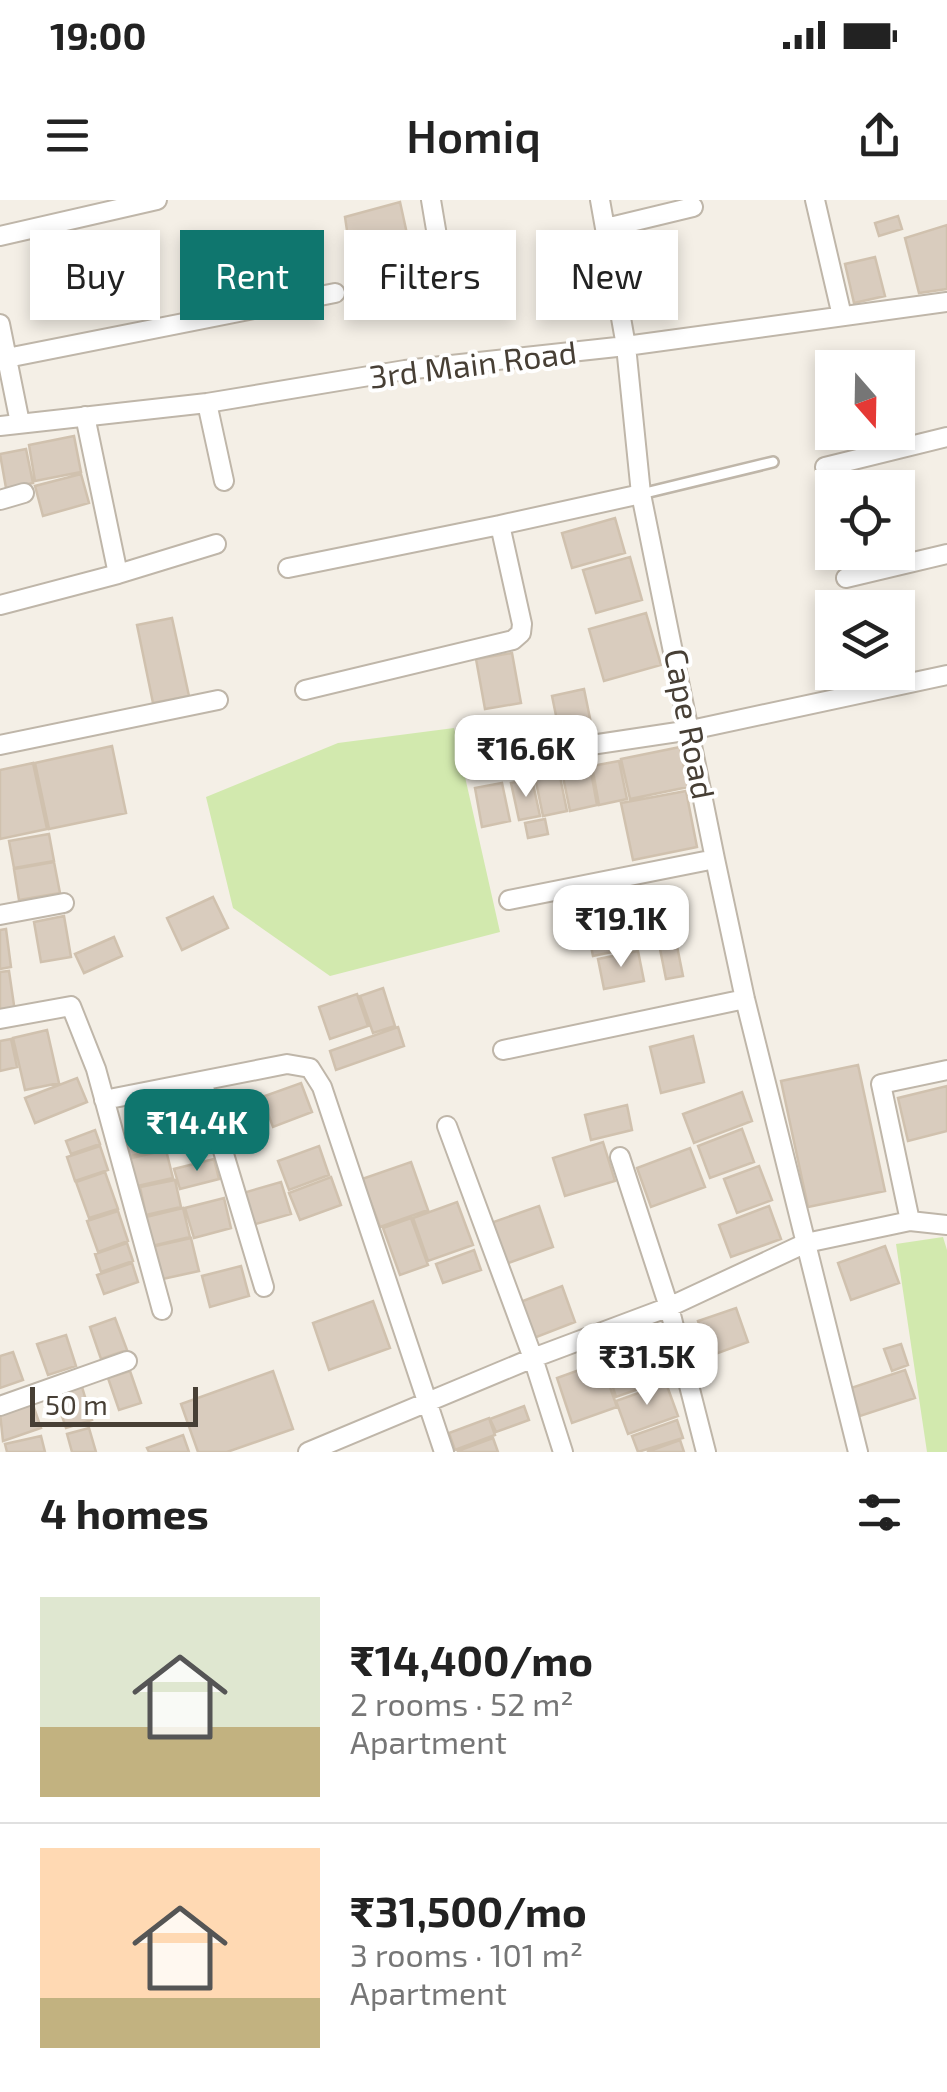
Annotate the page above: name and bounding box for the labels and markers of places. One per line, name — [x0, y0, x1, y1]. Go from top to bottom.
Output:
pin: ₹16.6K — [445, 715, 607, 800]
pin: ₹19.1K — [540, 885, 702, 970]
pin: ₹14.4K — [116, 1089, 278, 1174]
pin: ₹31.5K — [566, 1323, 728, 1408]

